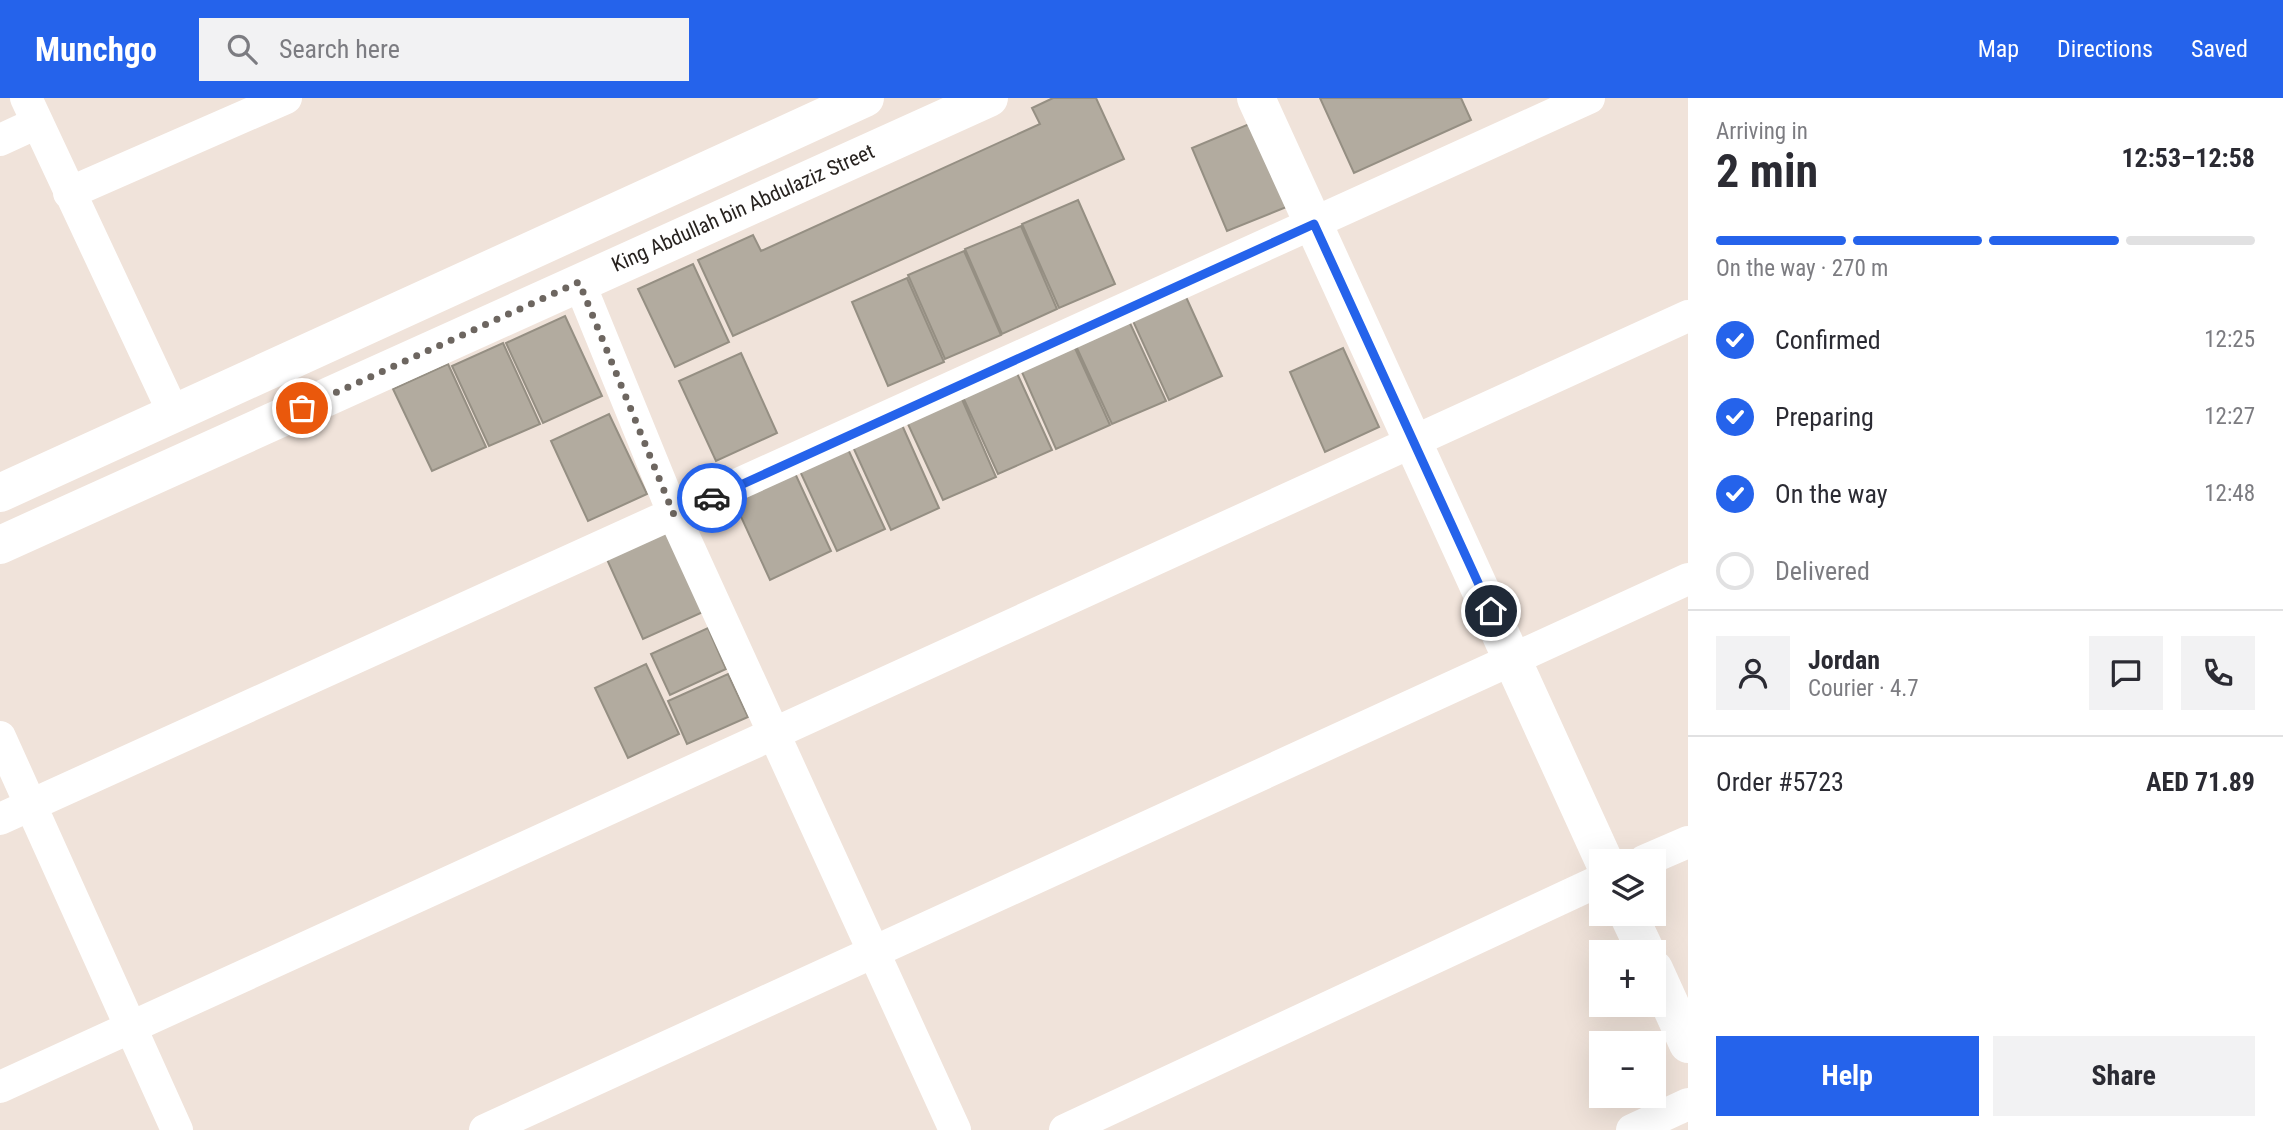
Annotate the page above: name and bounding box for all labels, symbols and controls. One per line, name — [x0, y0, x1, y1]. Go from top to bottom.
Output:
search box — [199, 18, 689, 81]
text: Munchgo — [35, 30, 157, 69]
icon: search — [223, 30, 261, 68]
text: Search here — [279, 34, 400, 64]
text: Map — [1978, 35, 2019, 63]
text: Directions — [2057, 35, 2153, 63]
text: Saved — [2191, 35, 2248, 63]
text: Arriving in — [1716, 118, 1808, 145]
street label: King Abdullah bin Abdulaziz Street — [608, 139, 878, 277]
text: 12:53–12:58 — [2121, 143, 2255, 173]
text: 2 min — [1716, 144, 1818, 198]
text: On the way · 270 m — [1716, 255, 1888, 282]
icon: check — [1716, 321, 1754, 359]
text: Confirmed — [1775, 325, 1881, 355]
text: 12:25 — [2204, 326, 2255, 353]
pin — [272, 378, 332, 438]
icon: bag — [283, 389, 321, 427]
icon: check — [1716, 398, 1754, 436]
text: Preparing — [1775, 402, 1874, 432]
text: 12:27 — [2204, 403, 2255, 430]
courier — [677, 463, 747, 533]
icon: check — [1716, 475, 1754, 513]
icon: car — [693, 479, 731, 517]
text: On the way — [1775, 479, 1888, 509]
text: 12:48 — [2204, 480, 2255, 507]
text: Delivered — [1775, 556, 1870, 586]
pin — [1461, 581, 1521, 641]
icon: home — [1472, 592, 1510, 630]
button: person — [1716, 636, 1790, 710]
button: chat — [2089, 636, 2163, 710]
button: phone — [2181, 636, 2255, 710]
text: Jordan — [1808, 645, 1880, 675]
text: Courier · 4.7 — [1808, 675, 1919, 702]
text: Order #5723 — [1716, 767, 1844, 797]
text: AED 71.89 — [2146, 767, 2255, 797]
map controls — [1589, 849, 1666, 1108]
button: layers — [1589, 849, 1666, 926]
button: + — [1589, 940, 1666, 1017]
button: − — [1589, 1031, 1666, 1108]
button: Help — [1716, 1036, 1979, 1116]
button: Share — [1993, 1036, 2255, 1116]

